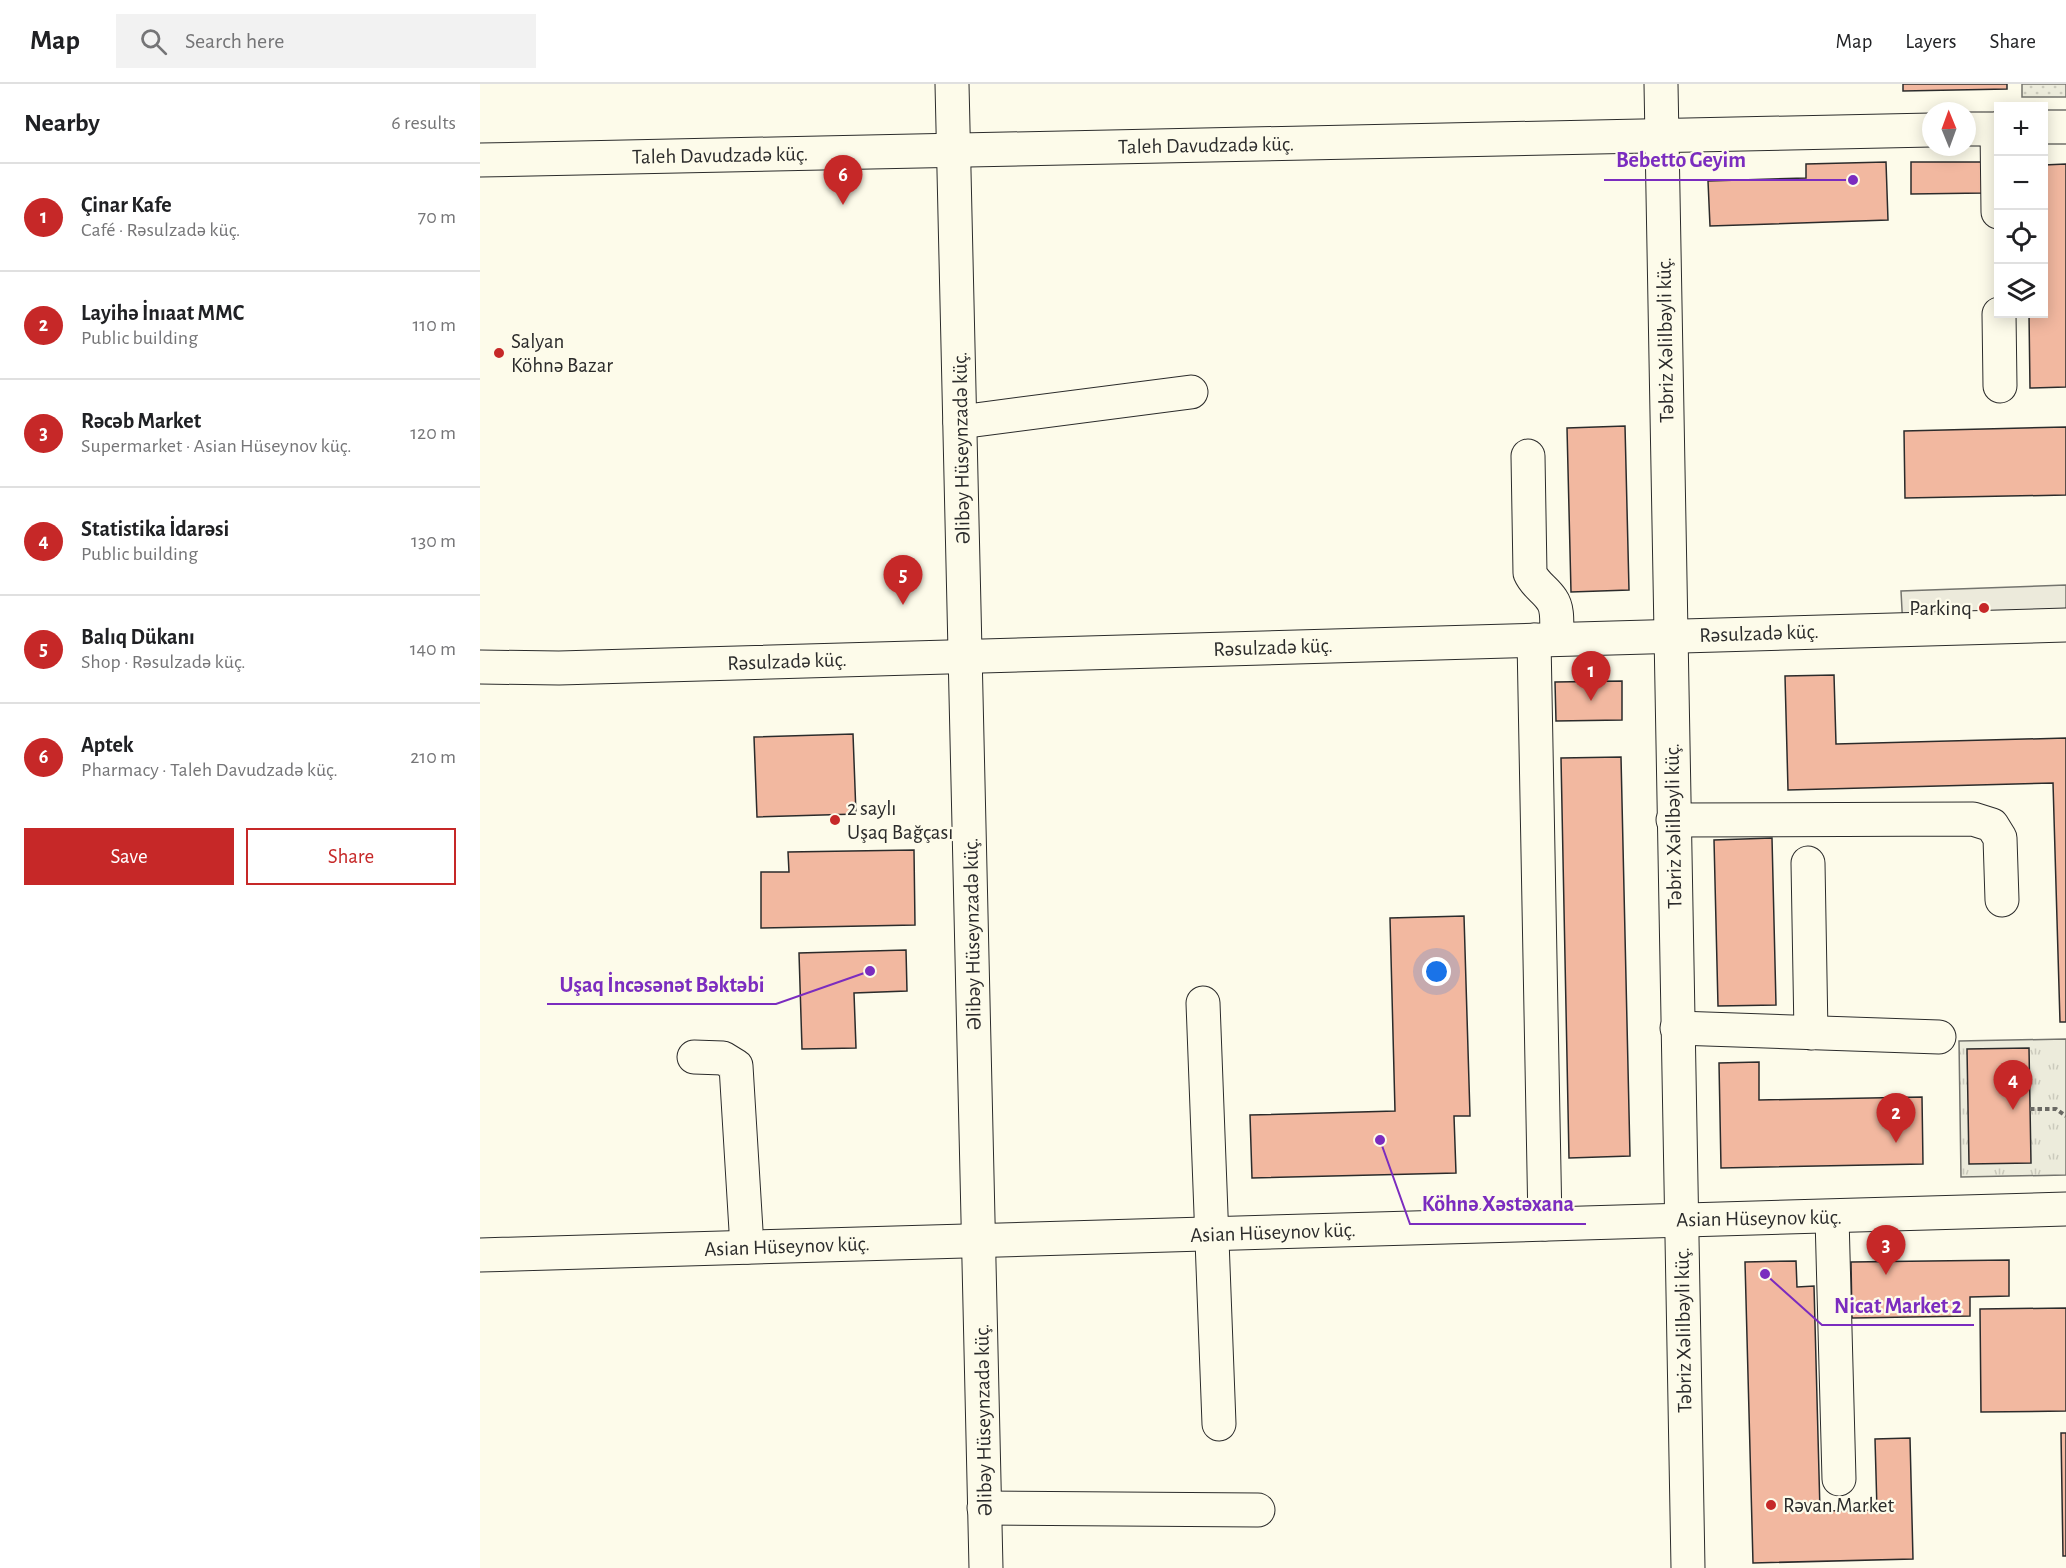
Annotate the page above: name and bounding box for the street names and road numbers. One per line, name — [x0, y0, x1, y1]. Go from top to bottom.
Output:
street label: Taleh Davudzadə küç. — [1118, 133, 1294, 158]
street label: Taleh Davudzadə küç. — [632, 143, 808, 168]
street label: Təbriz Xəlilbəyli küç. — [1654, 257, 1677, 423]
street label: Əlibəy Hüseynzadə küç. — [949, 351, 974, 545]
street label: Rəsulzadə küç. — [1699, 621, 1819, 646]
street label: Rəsulzadə küç. — [1213, 635, 1333, 660]
street label: Rəsulzadə küç. — [727, 649, 847, 674]
street label: Təbriz Xəlilbəyli küç. — [1662, 743, 1685, 909]
street label: Əlibəy Hüseynzadə küç. — [960, 837, 985, 1031]
street label: Asian Hüseynov küç. — [1676, 1207, 1842, 1230]
street label: Asian Hüseynov küç. — [1190, 1219, 1356, 1246]
street label: Asian Hüseynov küç. — [704, 1233, 870, 1260]
street label: Təbriz Xəlilbəyli küç. — [1672, 1247, 1695, 1413]
street label: Əlibəy Hüseynzadə küç. — [971, 1323, 996, 1517]

